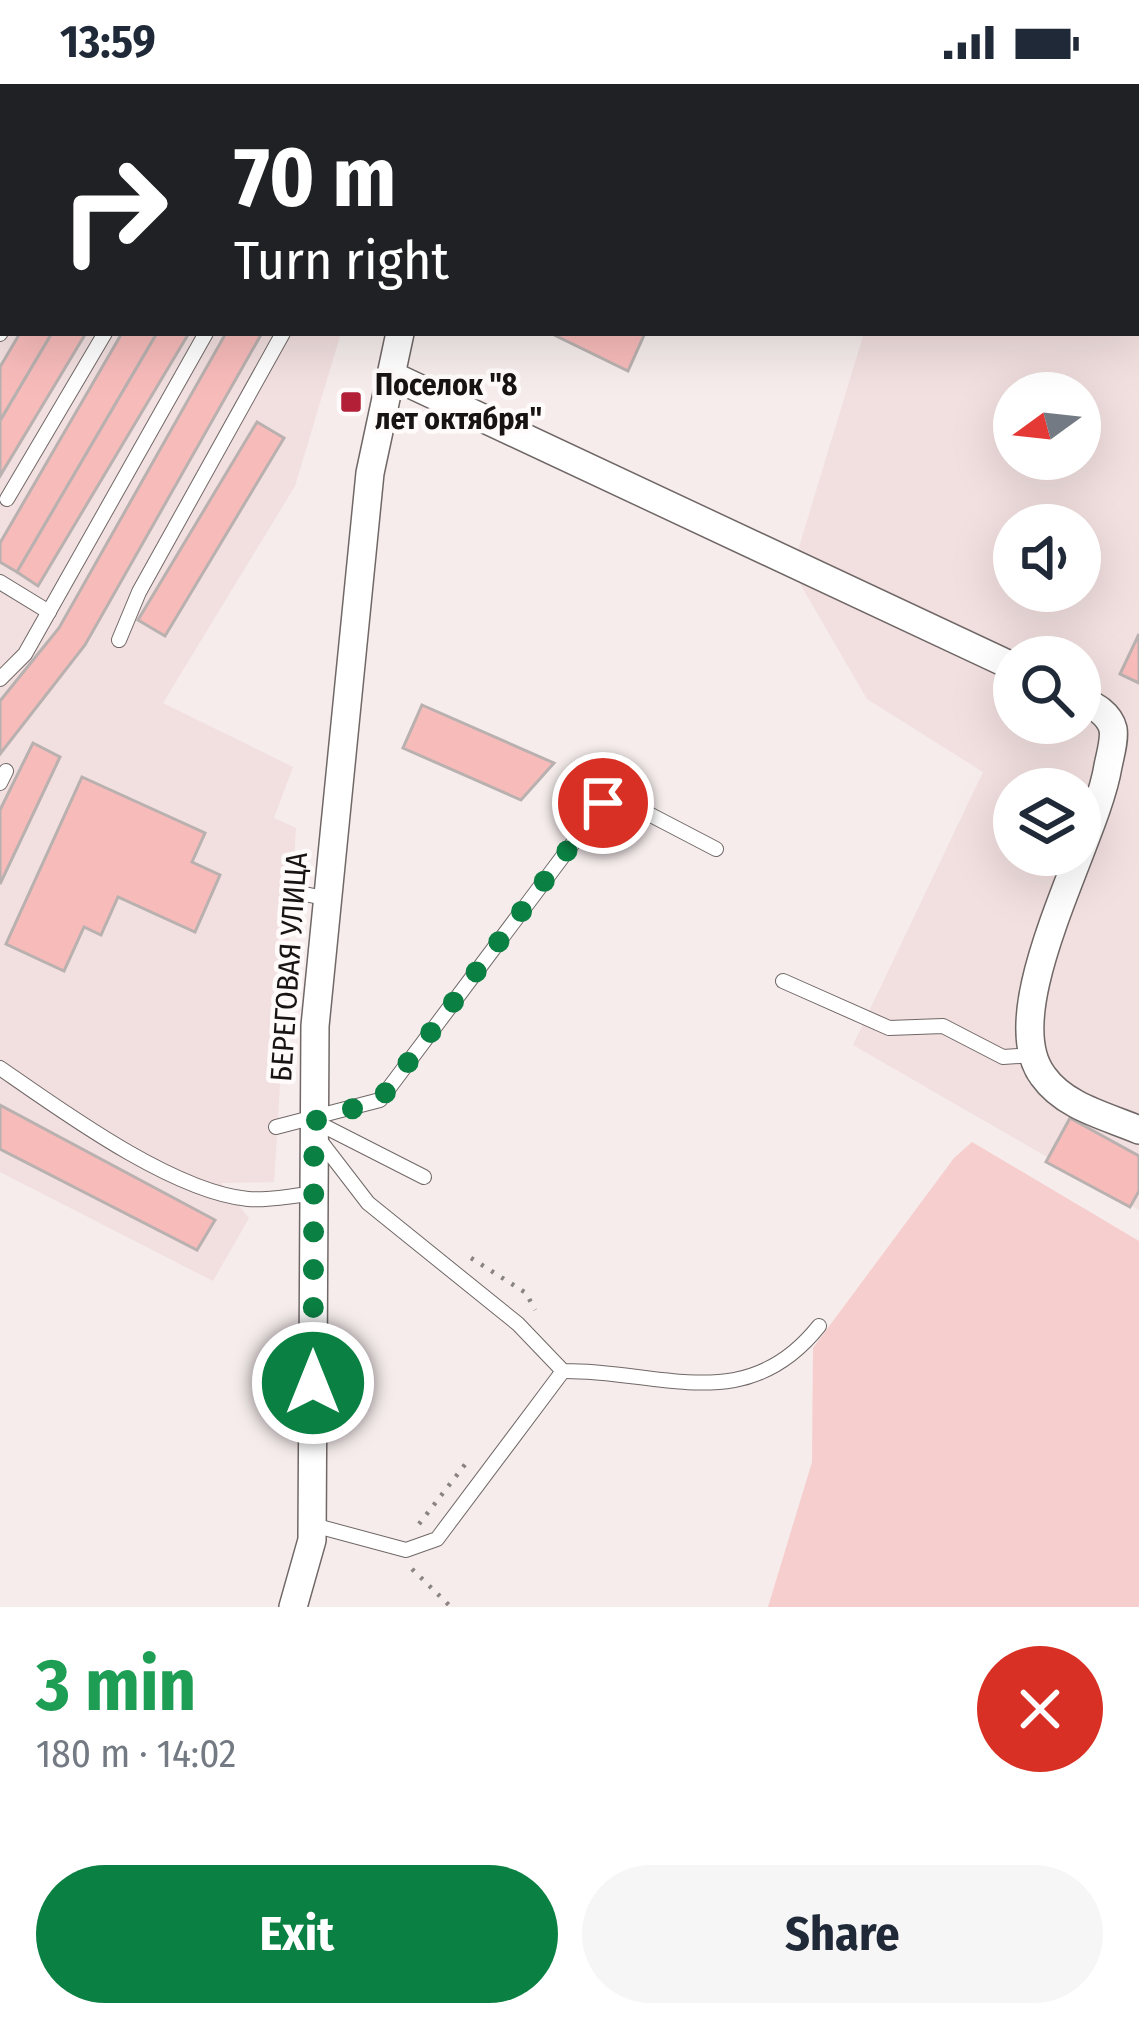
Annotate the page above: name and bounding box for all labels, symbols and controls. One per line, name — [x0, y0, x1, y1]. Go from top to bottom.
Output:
text: 13:59 — [60, 15, 156, 69]
text: 70 m — [234, 127, 396, 228]
icon: right — [36, 132, 192, 288]
text: Turn right — [234, 229, 449, 293]
place label: Поселок "8 лет октября" — [375, 367, 542, 437]
north arrow — [993, 372, 1101, 480]
map controls — [993, 372, 1101, 876]
marker: Поселок "8 лет октября" — [338, 389, 364, 415]
button: sound — [993, 504, 1101, 612]
button: search — [993, 636, 1101, 744]
pin — [552, 752, 654, 854]
button: layers — [993, 768, 1101, 876]
icon: arrive — [570, 770, 636, 836]
street label: БЕРЕГОВАЯ УЛИЦА — [263, 851, 315, 1083]
position arrow — [250, 1320, 376, 1446]
text: 3 min — [36, 1643, 196, 1729]
button: close — [977, 1646, 1103, 1772]
text: 180 m · 14:02 — [36, 1731, 236, 1777]
button: Exit — [36, 1865, 558, 2003]
button: Share — [582, 1865, 1103, 2003]

